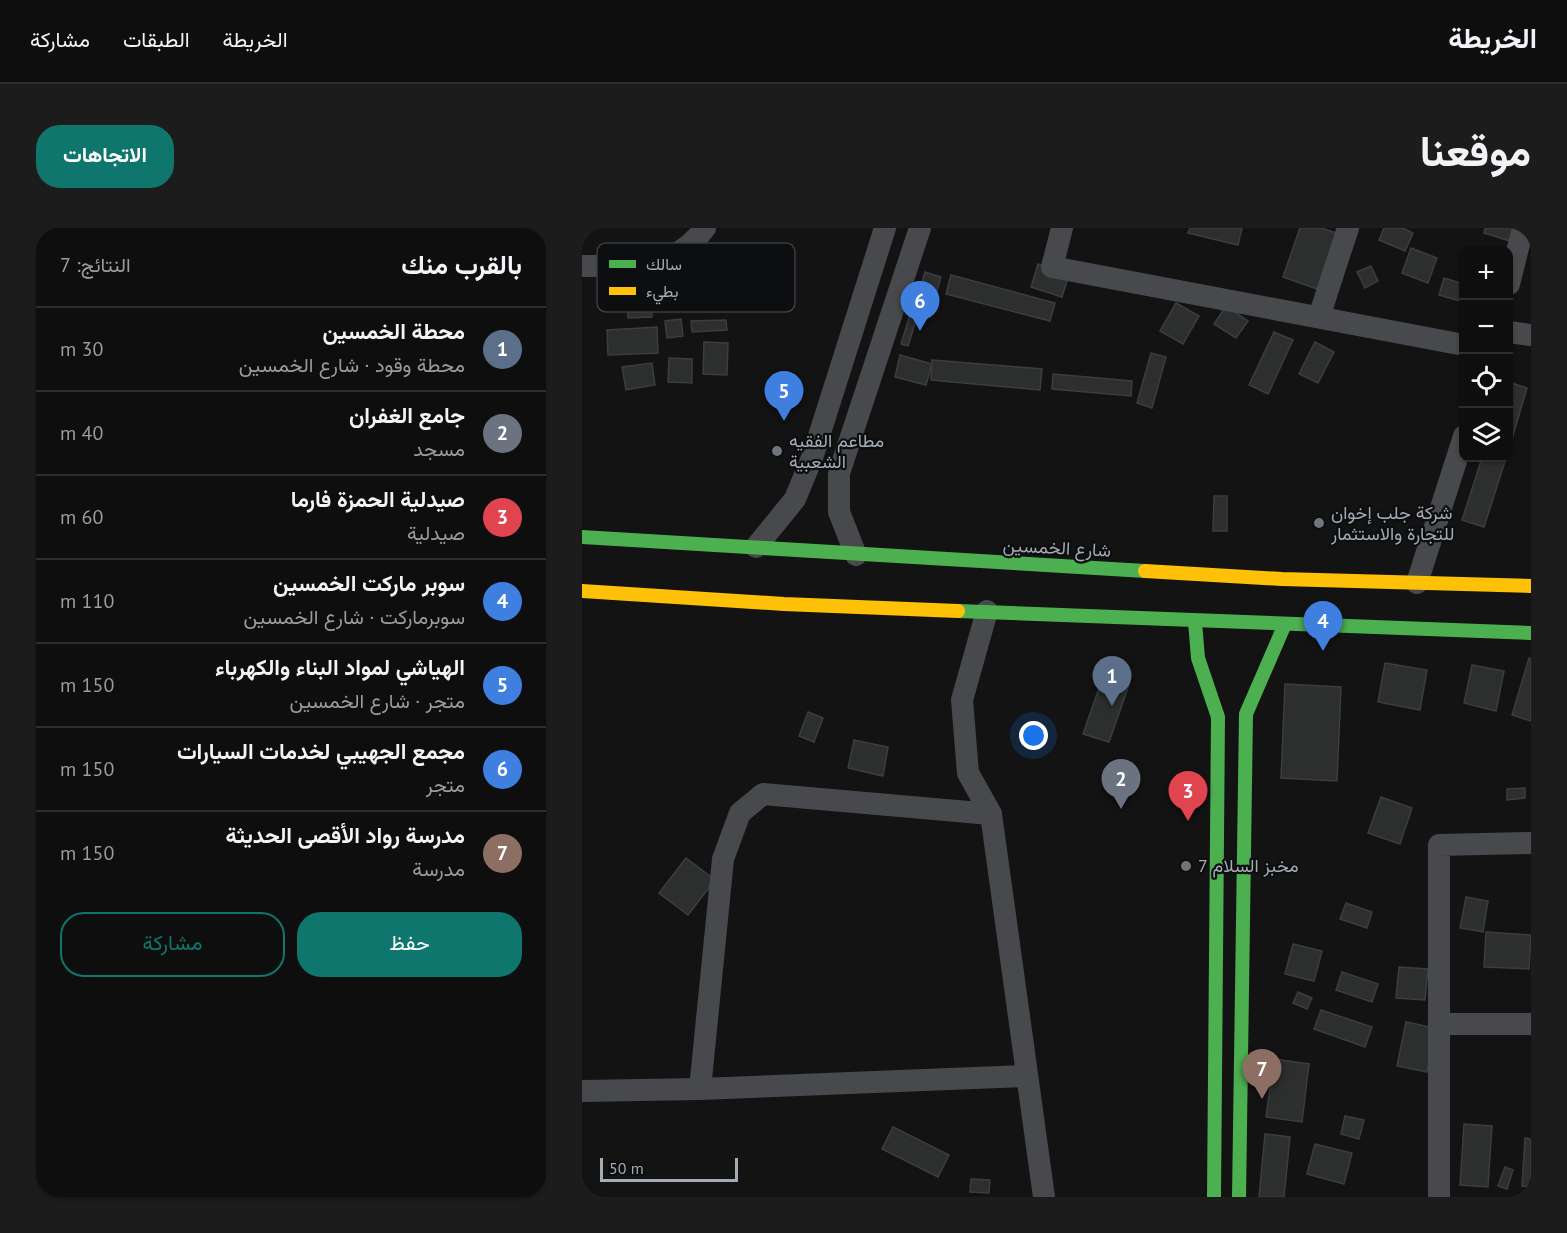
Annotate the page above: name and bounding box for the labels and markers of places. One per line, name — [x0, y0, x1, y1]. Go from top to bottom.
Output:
pin: 6 — [900, 282, 940, 331]
pin: 5 — [764, 372, 804, 421]
place label: مطاعم الفقيه الشعبية — [789, 429, 884, 473]
marker: مطاعم الفقيه الشعبية — [770, 444, 784, 458]
place label: شركة جلب إخوان للتجارة والاستثمار — [1330, 501, 1454, 545]
marker: شركة جلب إخوان للتجارة والاستثمار — [1312, 516, 1326, 530]
pin: 4 — [1304, 602, 1342, 651]
pin: 1 — [1092, 656, 1132, 706]
pin: 2 — [1102, 760, 1140, 809]
pin: 3 — [1168, 772, 1208, 821]
place label: مخبز السلام 7 — [1198, 854, 1299, 878]
marker: مخبز السلام 7 — [1179, 859, 1193, 873]
pin: 7 — [1242, 1050, 1282, 1099]

